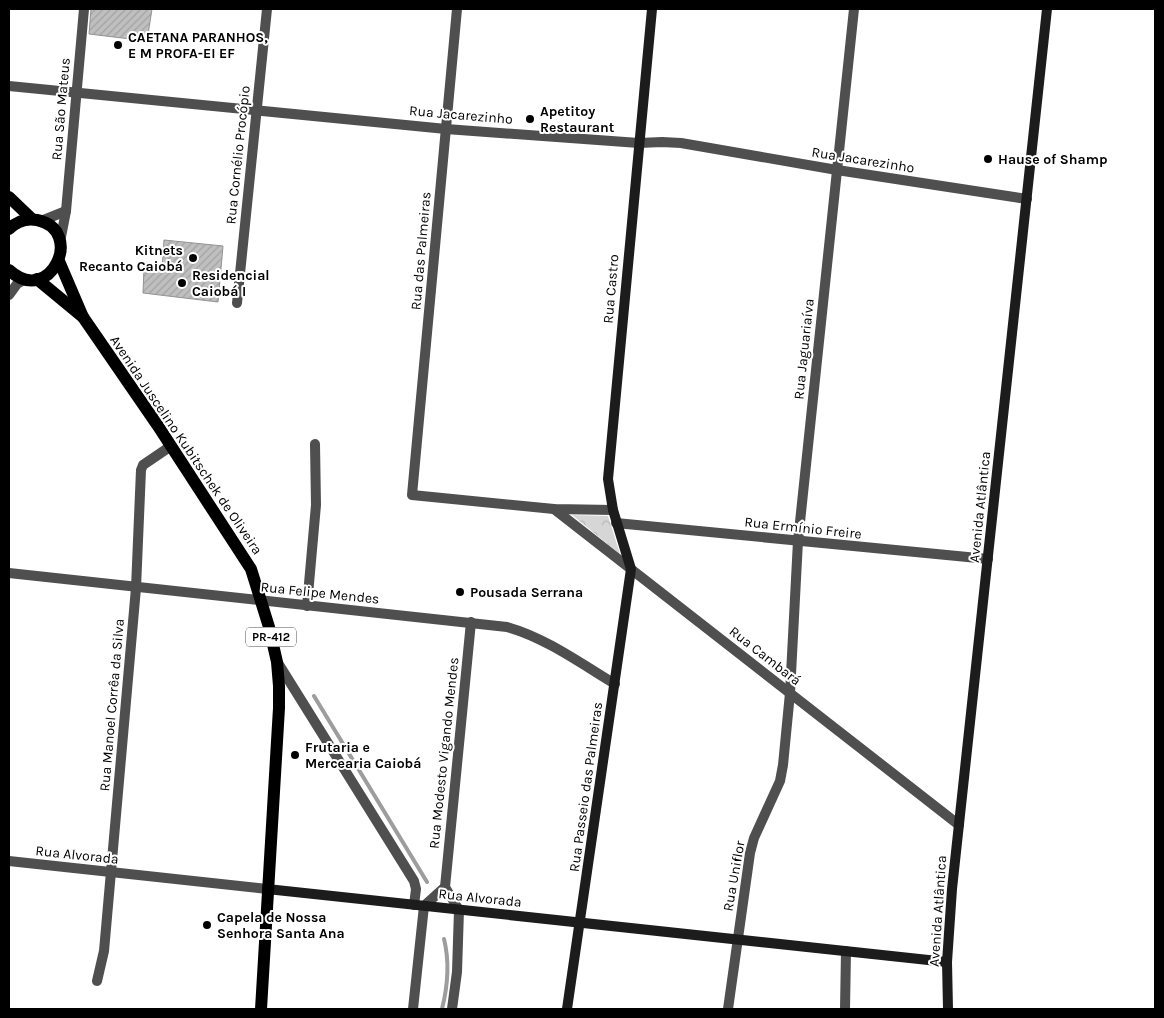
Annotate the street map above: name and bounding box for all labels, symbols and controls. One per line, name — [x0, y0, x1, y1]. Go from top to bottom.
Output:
place label: CAETANA PARANHOS, E M PROFA-EI EF — [128, 29, 268, 62]
marker: CAETANA PARANHOS, E M PROFA-EI EF — [112, 39, 124, 51]
street label: Rua São Mateus — [48, 57, 74, 161]
street label: Rua Cornélio Procópio — [222, 85, 254, 225]
street label: Rua Jacarezinho — [408, 102, 514, 128]
place label: Apetitoy Restaurant — [540, 103, 615, 136]
marker: Apetitoy Restaurant — [524, 113, 536, 125]
street label: Rua Jacarezinho — [810, 143, 916, 177]
place label: Hause of Shamp — [998, 151, 1107, 168]
marker: Hause of Shamp — [982, 153, 994, 165]
street label: Rua das Palmeiras — [407, 191, 435, 311]
place label: Kitnets Recanto Caiobá — [79, 242, 183, 275]
marker: Kitnets Recanto Caiobá — [187, 252, 199, 264]
street label: Rua Castro — [599, 254, 623, 324]
place label: Residencial Caiobá I — [192, 267, 270, 300]
marker: Residencial Caiobá I — [176, 277, 188, 289]
street label: Rua Jaguariaíva — [790, 298, 818, 400]
street label: Avenida Juscelino Kubitschek de Oliveira — [106, 332, 266, 558]
street label: Avenida Atlântica — [966, 451, 994, 563]
street label: Rua Ermínio Freire — [743, 513, 863, 543]
street label: Rua Felipe Mendes — [260, 578, 380, 608]
place label: Pousada Serrana — [470, 584, 583, 601]
marker: Pousada Serrana — [454, 586, 466, 598]
street label: Rua Manoel Corrêa da Silva — [96, 618, 128, 792]
street label: Rua Cambará — [726, 623, 804, 689]
road number: PR-412 — [246, 628, 296, 646]
street label: Rua Modesto Vigando Mendes — [425, 656, 463, 850]
street label: Rua Passeio das Palmeiras — [566, 701, 606, 873]
place label: Frutaria e Mercearia Caiobá — [305, 739, 421, 772]
marker: Frutaria e Mercearia Caiobá — [289, 749, 301, 761]
street label: Rua Uniflor — [719, 839, 749, 913]
street label: Rua Alvorada — [35, 842, 119, 868]
street label: Avenida Atlântica — [926, 855, 950, 967]
street label: Rua Alvorada — [438, 885, 522, 911]
place label: Capela de Nossa Senhora Santa Ana — [217, 909, 345, 942]
marker: Capela de Nossa Senhora Santa Ana — [201, 919, 213, 931]

